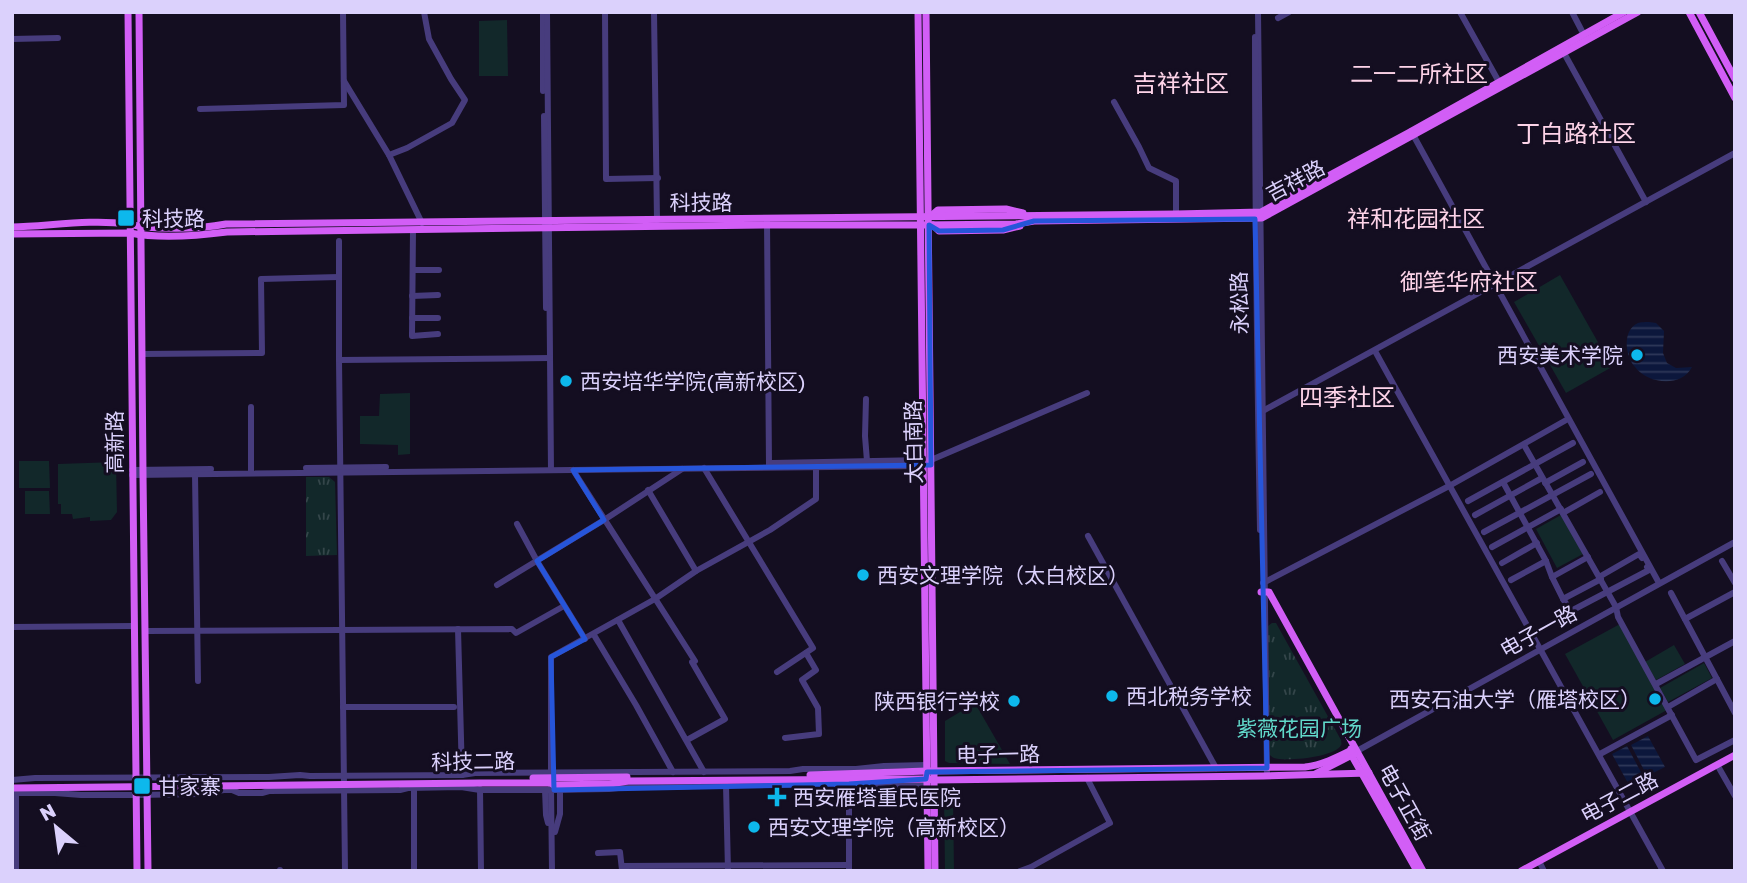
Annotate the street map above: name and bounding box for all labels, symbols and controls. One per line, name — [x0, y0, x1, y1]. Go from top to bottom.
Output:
district label: 二一二所社区 — [1350, 59, 1488, 87]
district label: 吉祥社区 — [1133, 68, 1229, 97]
district label: 丁白路社区 — [1516, 118, 1636, 147]
street label: 吉祥路 — [1261, 154, 1329, 206]
street label: 科技路 — [670, 189, 733, 215]
district label: 祥和花园社区 — [1347, 204, 1485, 232]
place label: 科技路 — [142, 205, 205, 231]
marker: 科技路 — [116, 208, 136, 228]
district label: 御笔华府社区 — [1400, 267, 1538, 295]
street label: 永松路 — [1225, 271, 1253, 335]
place label: 西安美术学院 — [1497, 342, 1623, 368]
marker: 西安美术学院 — [1629, 347, 1645, 363]
place label: 西安培华学院(高新校区) — [580, 368, 806, 394]
marker: 西安培华学院(高新校区) — [558, 373, 574, 389]
district label: 四季社区 — [1299, 382, 1395, 411]
street label: 太白南路 — [899, 400, 927, 484]
street label: 高新路 — [101, 411, 127, 474]
place label: 西安文理学院（太白校区） — [877, 562, 1129, 588]
marker: 西安文理学院（太白校区） — [855, 567, 871, 583]
street label: 电子一路 — [1495, 599, 1581, 663]
place label: 西北税务学校 — [1126, 683, 1252, 709]
place label: 西安石油大学（雁塔校区） — [1389, 686, 1641, 712]
place label: 陕西银行学校 — [874, 688, 1000, 714]
marker: 西北税务学校 — [1104, 688, 1120, 704]
marker: 西安石油大学（雁塔校区） — [1647, 691, 1663, 707]
marker: 陕西银行学校 — [1006, 693, 1022, 709]
park label: 紫薇花园广场 — [1236, 715, 1362, 741]
street label: 电子一路 — [956, 740, 1040, 768]
street label: 科技二路 — [431, 747, 515, 775]
street label: 电子正街 — [1373, 759, 1437, 845]
street label: 电子二路 — [1576, 766, 1662, 828]
place label: 甘家寨 — [158, 773, 221, 799]
marker: 甘家寨 — [132, 776, 152, 796]
place label: 西安雁塔重民医院 — [793, 784, 961, 810]
marker: 西安雁塔重民医院 — [767, 787, 787, 807]
north arrow — [21, 792, 91, 862]
text: N — [36, 798, 59, 825]
place label: 西安文理学院（高新校区） — [768, 814, 1020, 840]
marker: 西安文理学院（高新校区） — [746, 819, 762, 835]

